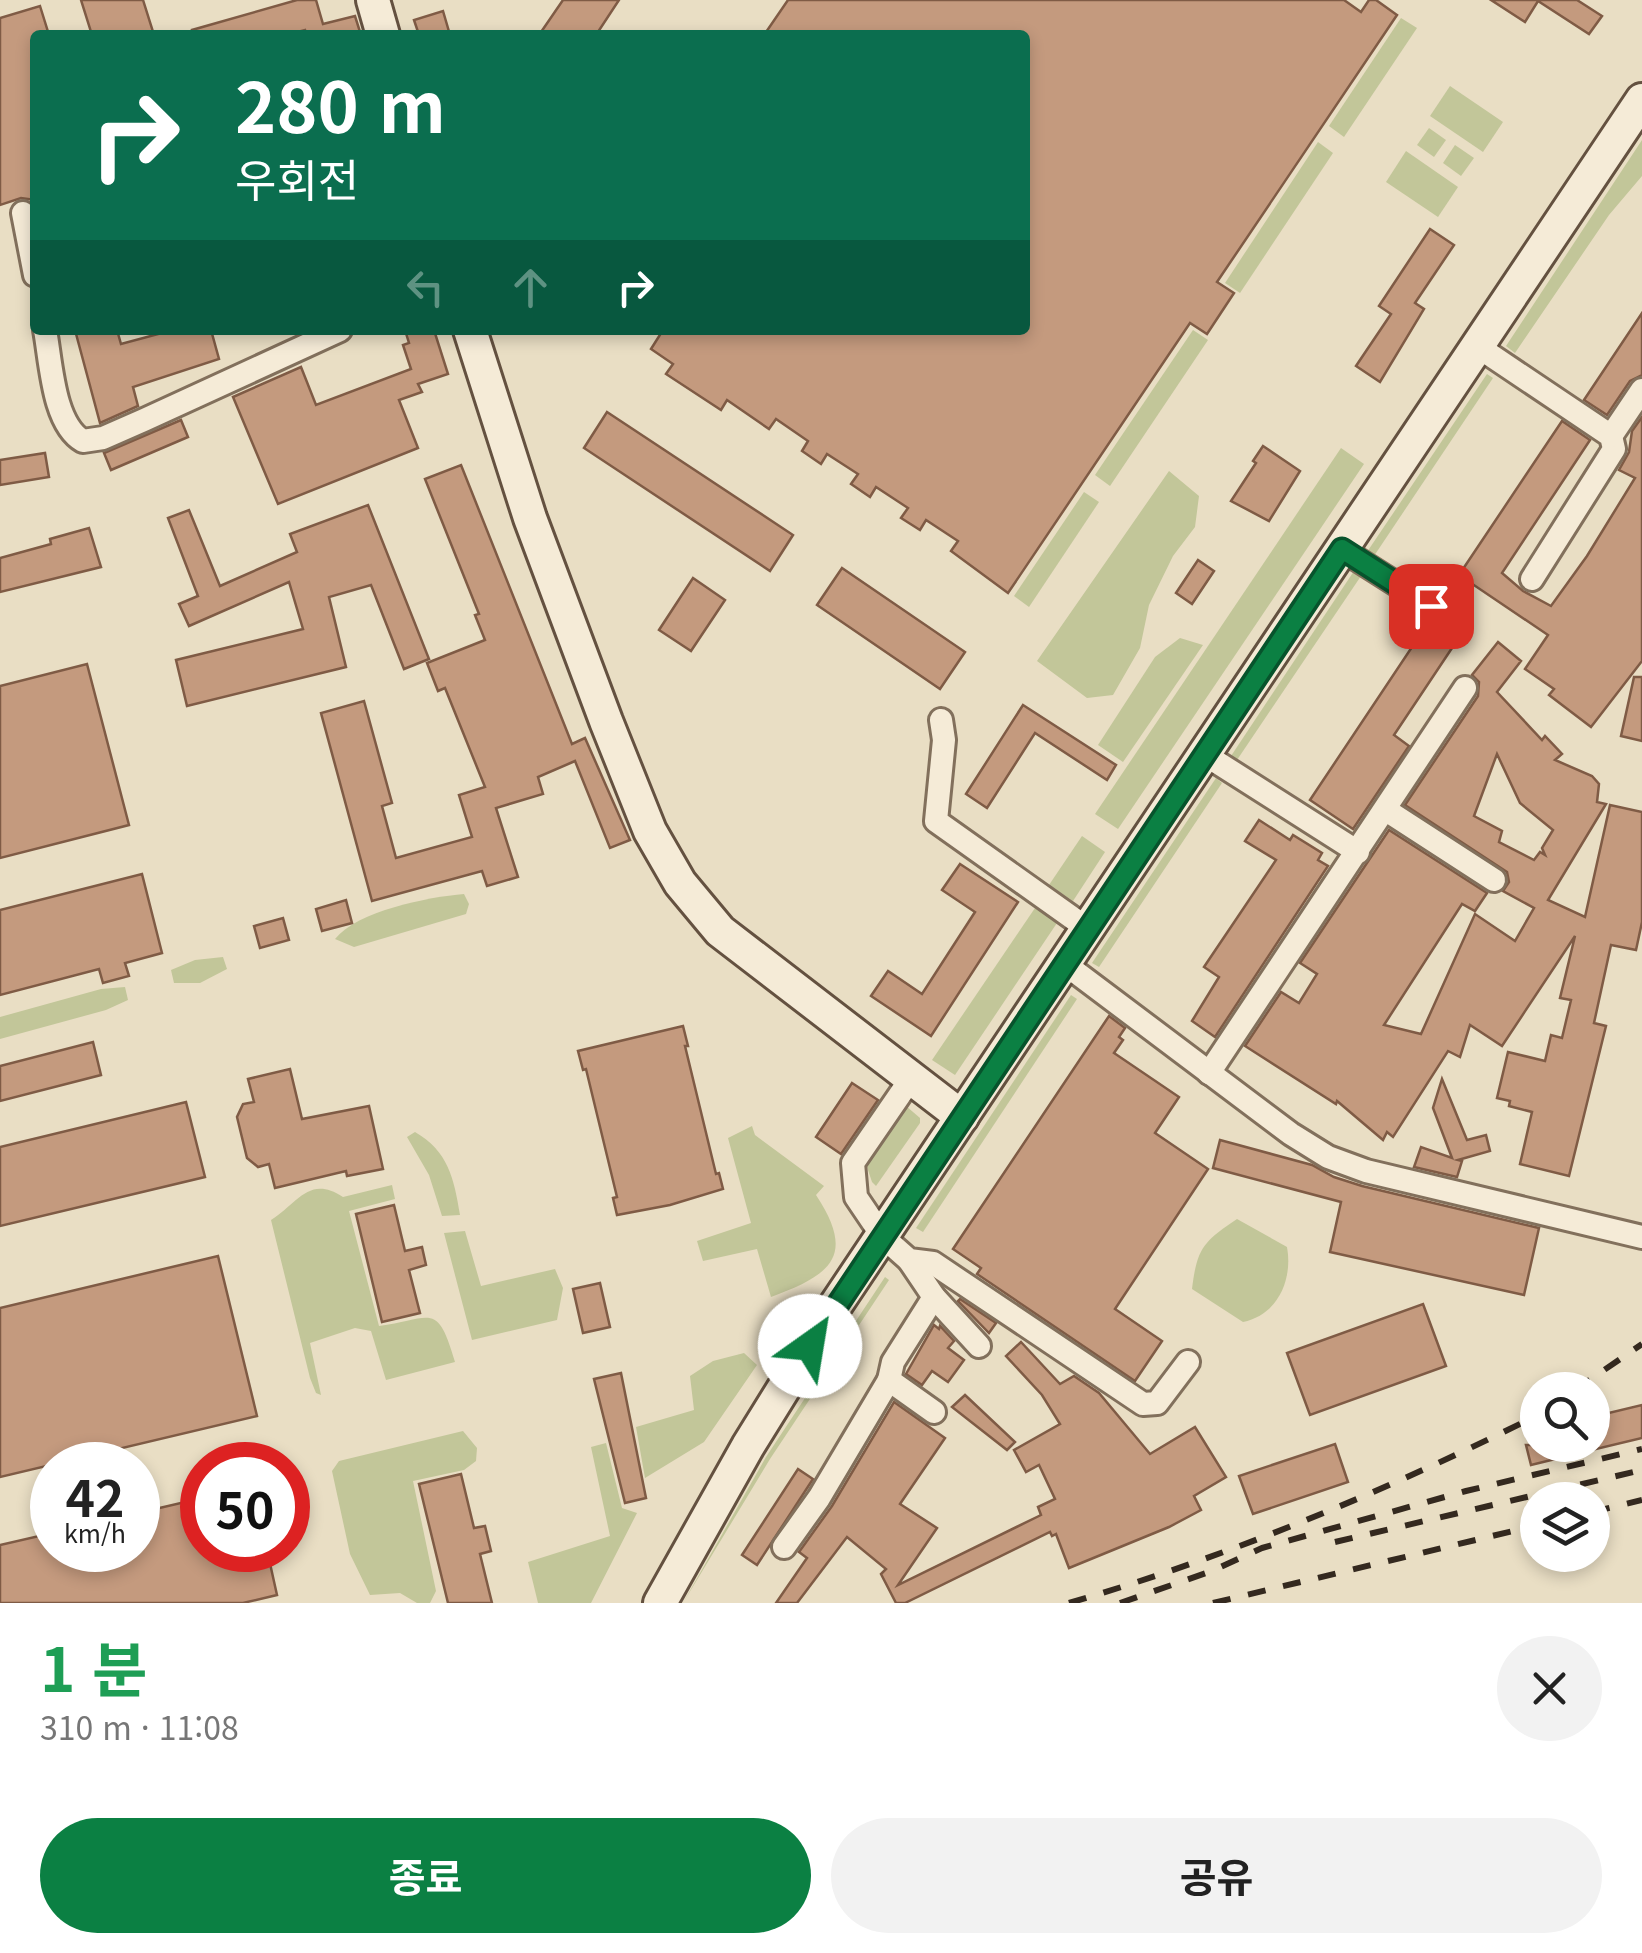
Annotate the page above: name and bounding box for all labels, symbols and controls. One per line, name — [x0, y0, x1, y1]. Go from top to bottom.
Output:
text: 280 m — [235, 52, 446, 153]
icon: right — [70, 70, 200, 200]
text: 우회전 — [235, 145, 359, 210]
icon: left — [398, 260, 453, 315]
icon: ahead — [503, 260, 558, 315]
icon: right — [608, 260, 663, 315]
pin — [1389, 564, 1474, 649]
icon: arrive — [1404, 579, 1459, 634]
position arrow — [758, 1294, 862, 1398]
map controls — [1520, 1372, 1610, 1572]
button: search — [1520, 1372, 1610, 1462]
speed limit sign: 50 — [180, 1442, 310, 1572]
text: 42 — [65, 1459, 124, 1531]
button: layers — [1520, 1482, 1610, 1572]
text: km/h — [64, 1514, 126, 1550]
text: 1 분 — [40, 1622, 147, 1709]
button: close — [1497, 1636, 1602, 1741]
text: 310 m · 11:08 — [40, 1703, 239, 1749]
button: 종료 — [40, 1818, 811, 1933]
button: 공유 — [831, 1818, 1602, 1933]

